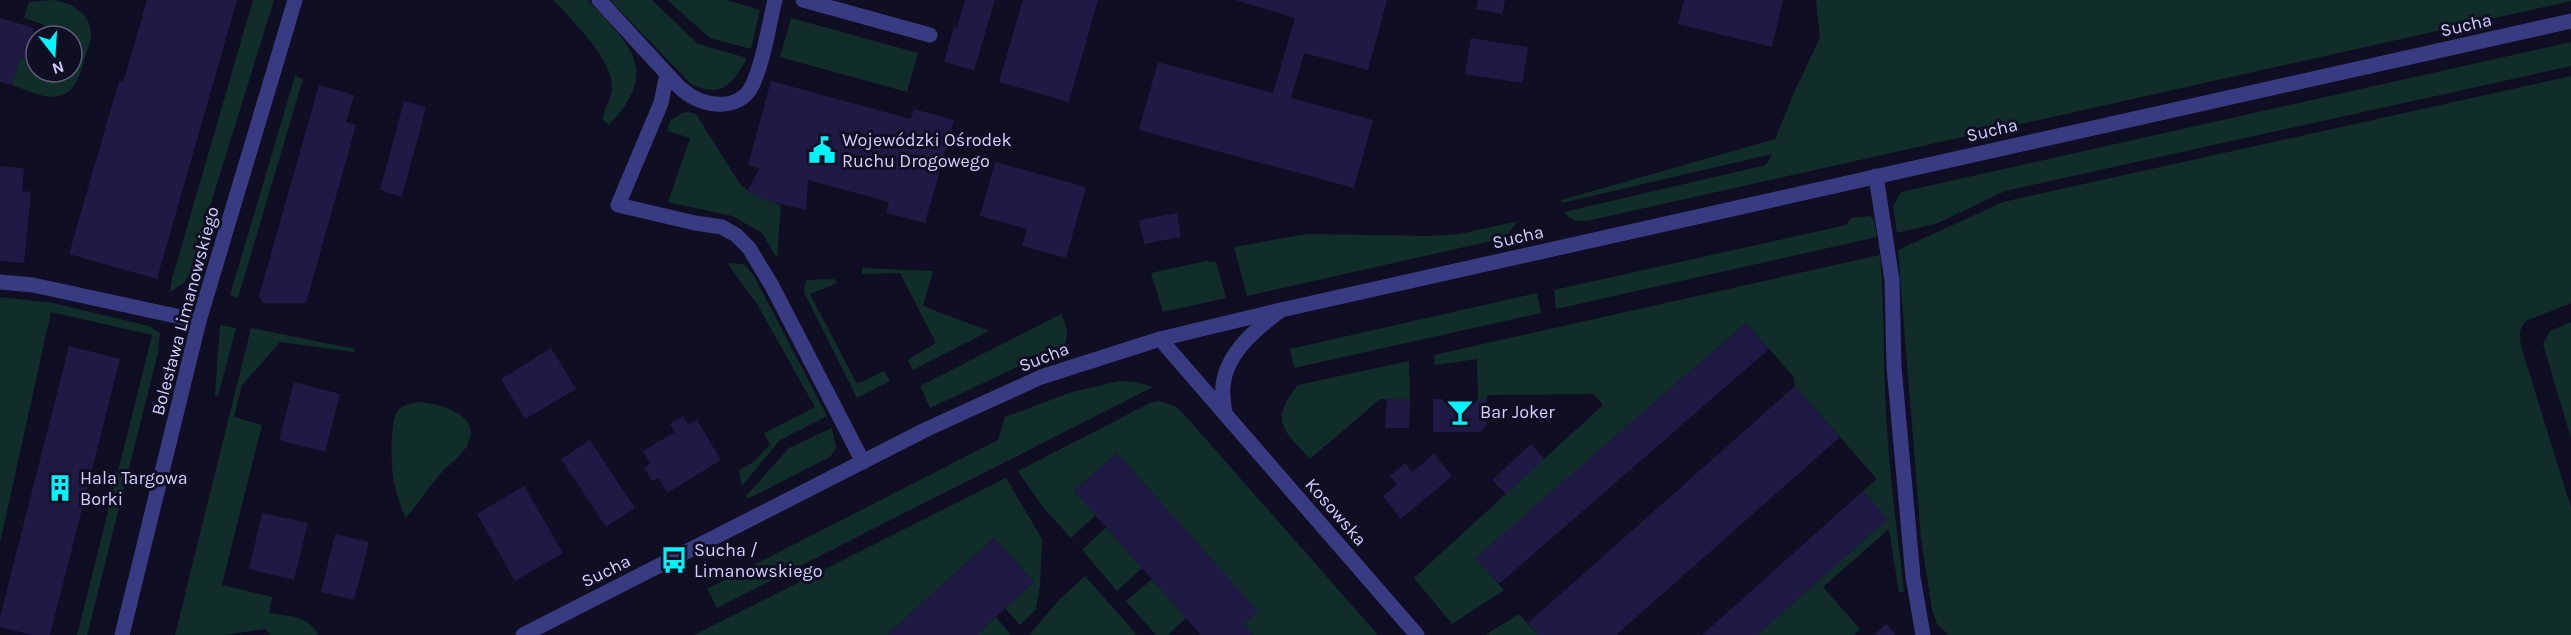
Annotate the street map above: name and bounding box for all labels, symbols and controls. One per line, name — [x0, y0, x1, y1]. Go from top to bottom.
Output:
street label: Sucha — [2438, 8, 2494, 42]
north arrow — [24, 24, 84, 84]
text: N — [50, 57, 67, 79]
street label: Sucha — [1964, 113, 2020, 147]
place label: Wojewódzki Ośrodek Ruchu Drogowego — [842, 129, 1012, 172]
public building icon: Wojewódzki Ośrodek Ruchu Drogowego — [807, 135, 837, 165]
street label: Bolesława Limanowskiego — [146, 204, 224, 418]
street label: Sucha — [1490, 220, 1546, 254]
street label: Sucha — [1016, 337, 1072, 377]
bar icon: Bar Joker — [1445, 397, 1475, 427]
place label: Bar Joker — [1480, 401, 1555, 423]
place label: Hala Targowa Borki — [80, 467, 188, 510]
building icon: Hala Targowa Borki — [45, 473, 75, 503]
street label: Kosowska — [1301, 474, 1371, 550]
place label: Sucha / Limanowskiego — [694, 539, 822, 582]
bus stop icon: Sucha / Limanowskiego — [659, 545, 689, 575]
street label: Sucha — [578, 550, 634, 592]

